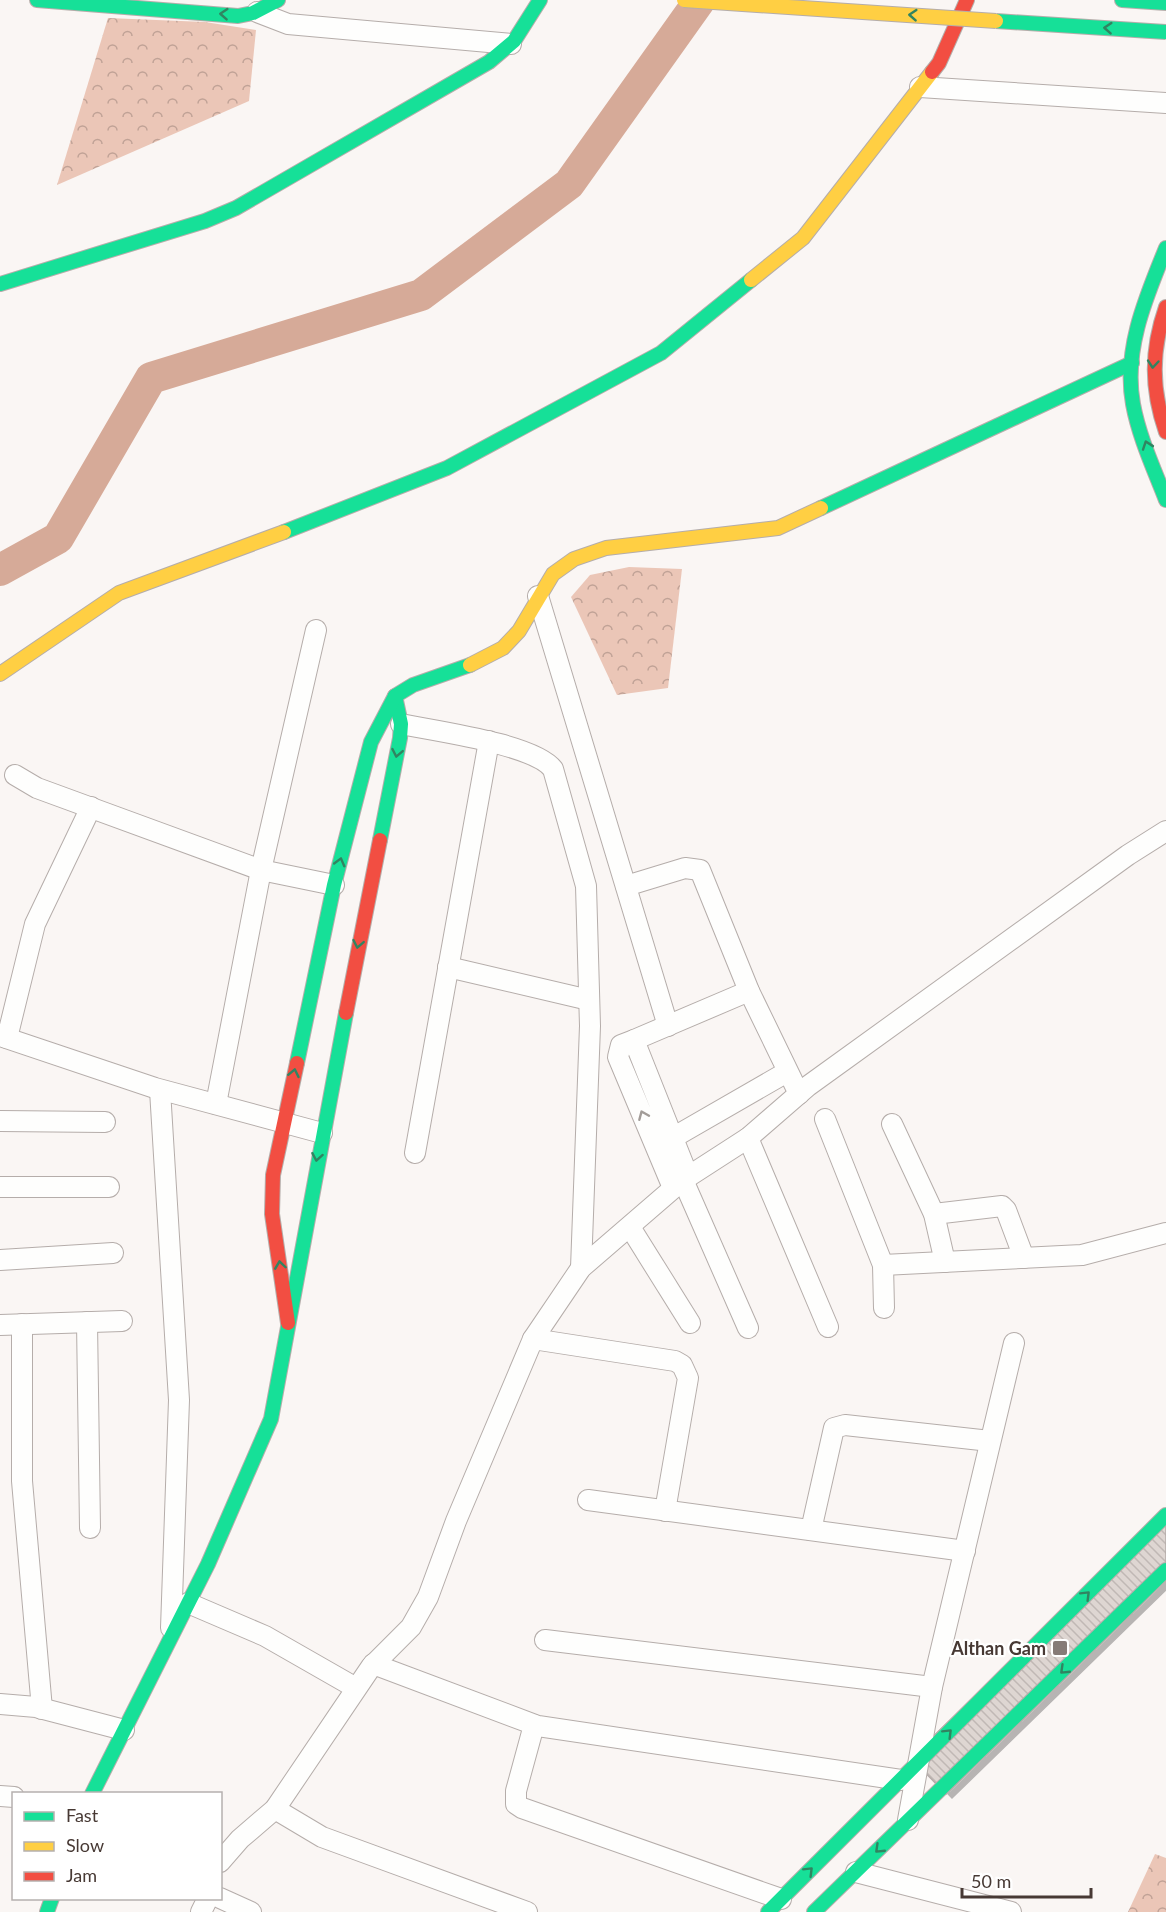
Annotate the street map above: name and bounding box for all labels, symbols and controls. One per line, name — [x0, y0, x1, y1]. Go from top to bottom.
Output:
one-way arrow — [219, 8, 228, 21]
one-way arrow — [909, 9, 918, 22]
one-way arrow — [1103, 22, 1112, 35]
one-way arrow — [1147, 359, 1160, 368]
one-way arrow — [1141, 440, 1154, 451]
one-way arrow — [391, 748, 404, 758]
one-way arrow — [333, 857, 345, 868]
one-way arrow — [352, 939, 365, 949]
one-way arrow — [287, 1068, 300, 1078]
one-way arrow — [638, 1110, 650, 1121]
one-way arrow — [312, 1152, 324, 1161]
one-way arrow — [274, 1261, 286, 1270]
one-way arrow — [1078, 1592, 1089, 1603]
place label: Althan Gam — [950, 1637, 1046, 1659]
marker: Althan Gam — [1051, 1639, 1069, 1657]
one-way arrow — [1061, 1662, 1072, 1673]
one-way arrow — [940, 1730, 951, 1741]
legend — [12, 1792, 222, 1900]
text: Fast — [66, 1804, 99, 1826]
text: Slow — [66, 1834, 104, 1856]
one-way arrow — [876, 1842, 886, 1853]
scale bar — [962, 1861, 1091, 1899]
text: Jam — [66, 1864, 97, 1886]
one-way arrow — [802, 1867, 813, 1878]
text: 50 m — [971, 1870, 1011, 1892]

